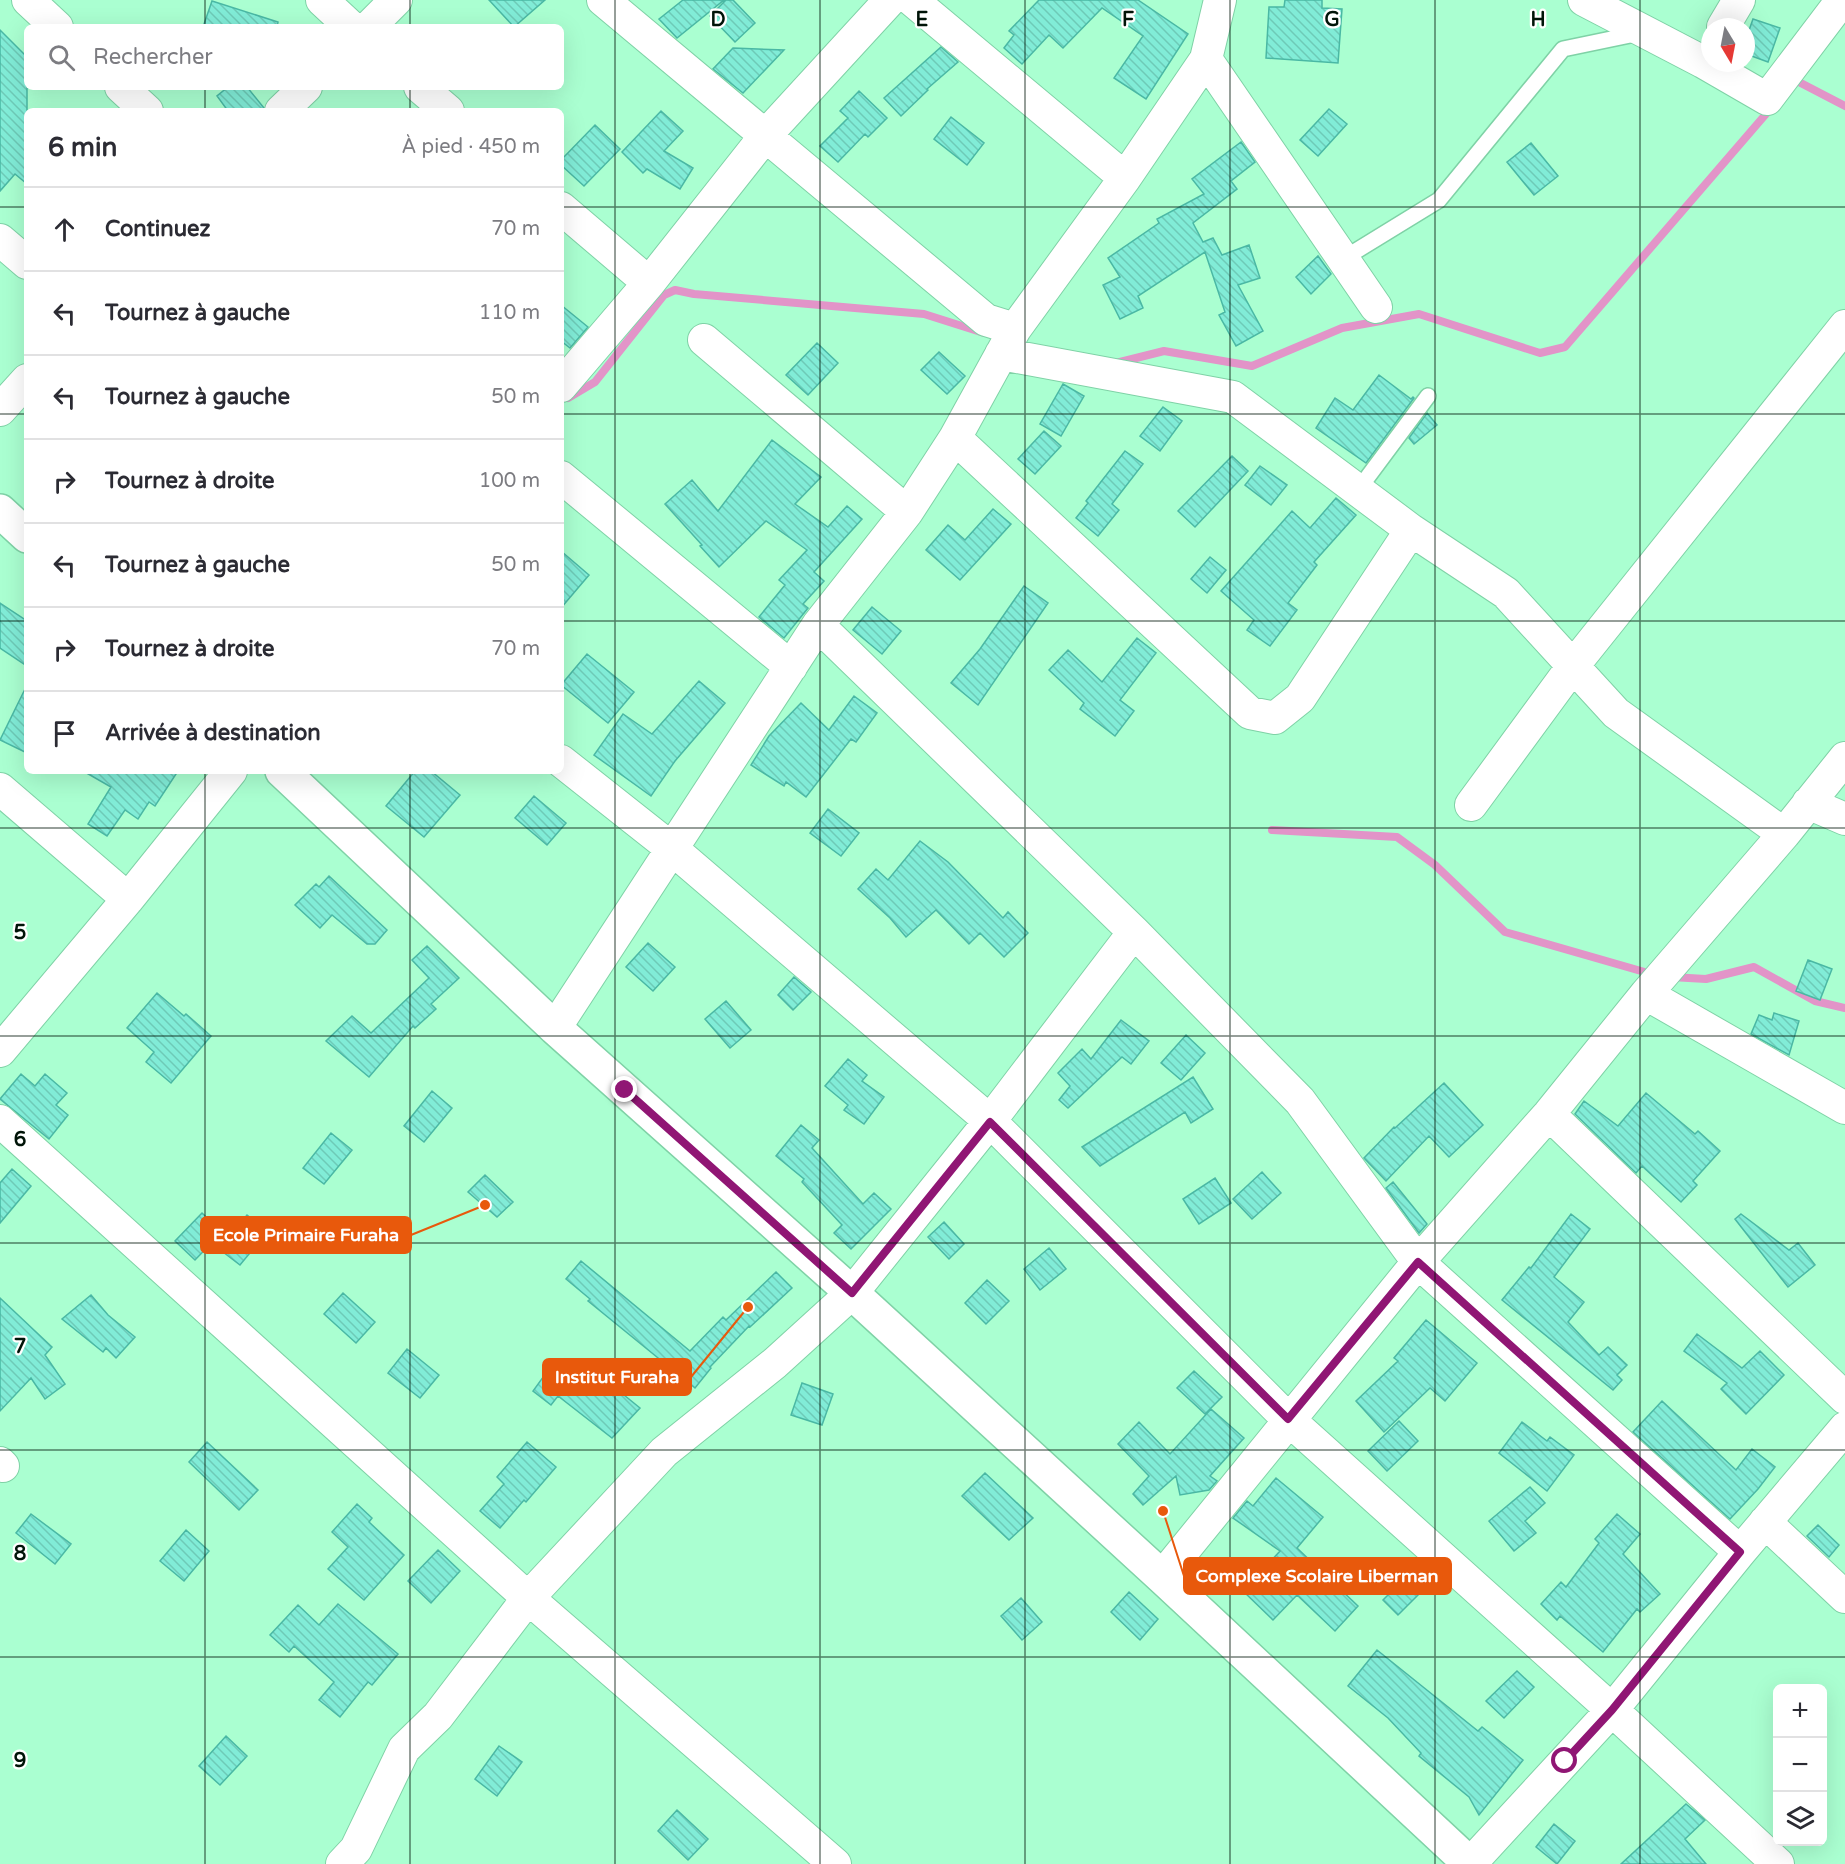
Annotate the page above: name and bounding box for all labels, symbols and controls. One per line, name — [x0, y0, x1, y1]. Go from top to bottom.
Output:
text: D — [710, 8, 726, 32]
text: E — [916, 8, 929, 32]
text: F — [1122, 8, 1134, 32]
text: G — [1324, 8, 1340, 32]
text: H — [1530, 8, 1546, 32]
north arrow — [1701, 18, 1755, 72]
search box — [24, 24, 564, 90]
icon: search — [45, 41, 78, 74]
text: Rechercher — [93, 44, 213, 70]
text: 6 min — [48, 132, 117, 163]
text: À pied · 450 m — [402, 135, 540, 159]
icon: ahead — [48, 213, 81, 246]
text: Continuez — [105, 216, 210, 242]
text: 70 m — [491, 217, 540, 241]
icon: left — [48, 297, 81, 330]
text: Tournez à gauche — [105, 300, 290, 326]
text: 110 m — [479, 301, 540, 325]
icon: left — [48, 381, 81, 414]
text: Tournez à gauche — [105, 384, 290, 410]
text: 50 m — [491, 385, 540, 409]
icon: right — [48, 465, 81, 498]
text: Tournez à droite — [105, 468, 274, 494]
text: 100 m — [479, 469, 540, 493]
icon: left — [48, 549, 81, 582]
text: Tournez à gauche — [105, 552, 290, 578]
text: 50 m — [491, 553, 540, 577]
icon: right — [48, 633, 81, 666]
text: Tournez à droite — [105, 636, 274, 662]
text: 70 m — [491, 637, 540, 661]
icon: arrive — [48, 717, 81, 750]
text: Arrivée à destination — [105, 720, 321, 746]
text: 5 — [14, 921, 26, 945]
route end — [611, 1076, 637, 1102]
text: 6 — [14, 1128, 26, 1152]
callout: Ecole Primaire Furaha — [201, 1217, 411, 1253]
text: Ecole Primaire Furaha — [213, 1224, 399, 1246]
text: 7 — [14, 1335, 26, 1359]
callout: Institut Furaha — [543, 1359, 691, 1395]
text: Institut Furaha — [555, 1366, 679, 1388]
text: 8 — [14, 1542, 26, 1566]
callout: Complexe Scolaire Liberman — [1184, 1558, 1451, 1594]
text: Complexe Scolaire Liberman — [1196, 1565, 1439, 1587]
map controls — [1773, 1684, 1827, 1846]
button: + — [1773, 1684, 1827, 1738]
button: − — [1773, 1738, 1827, 1792]
route start — [1551, 1747, 1577, 1773]
text: 9 — [14, 1749, 26, 1773]
button: layers — [1773, 1792, 1827, 1846]

